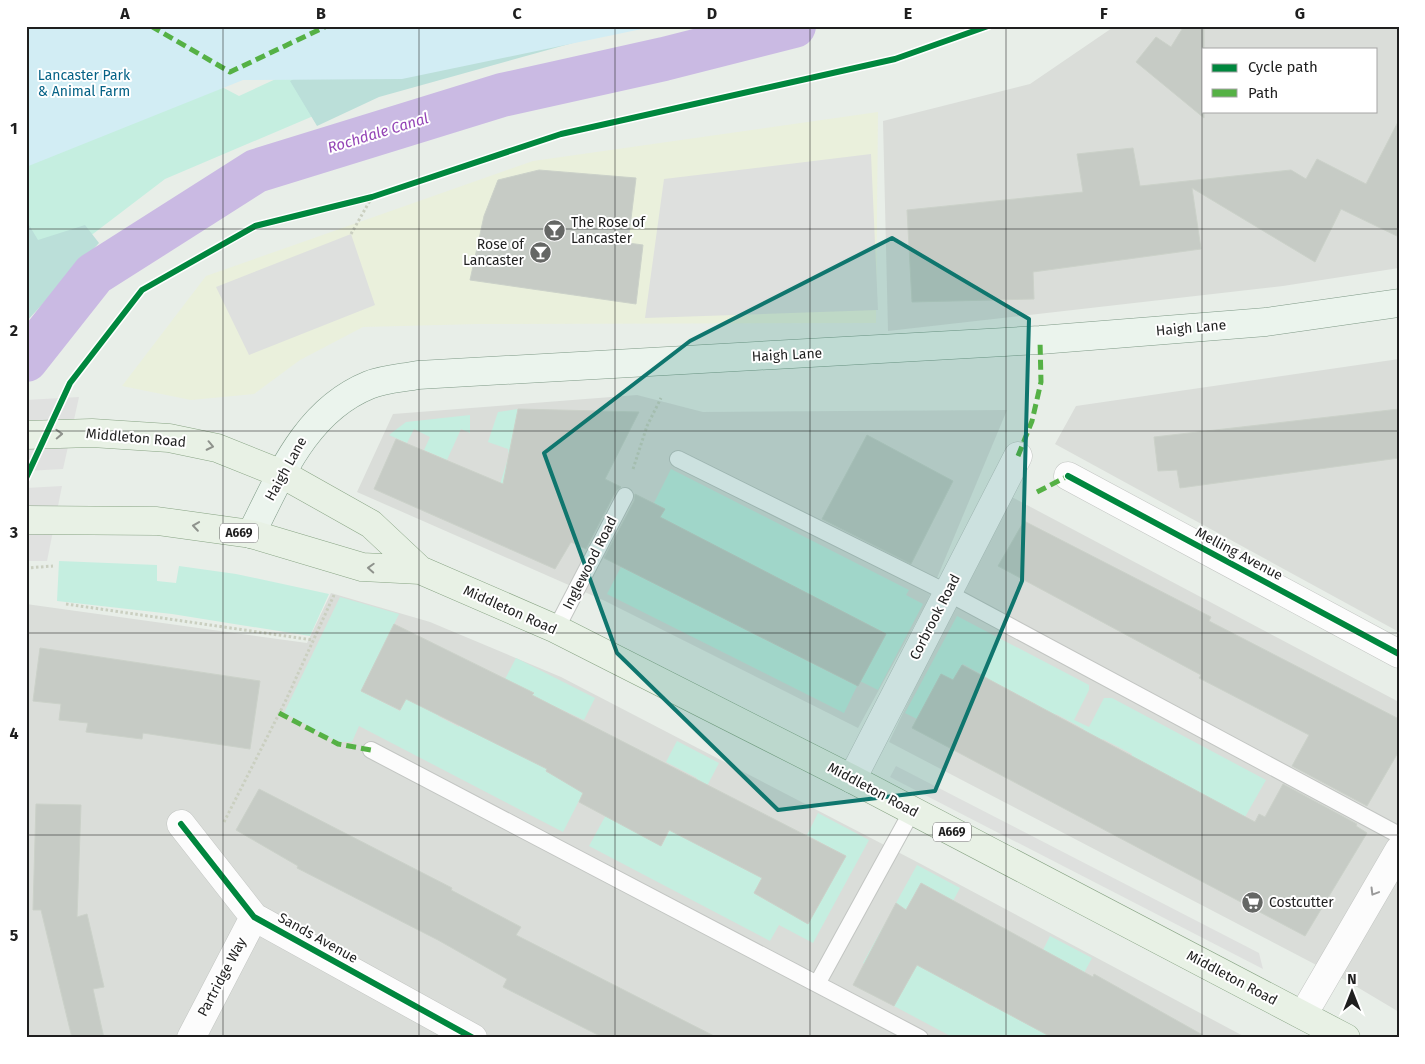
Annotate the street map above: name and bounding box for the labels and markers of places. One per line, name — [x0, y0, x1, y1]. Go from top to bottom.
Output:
place label: The Rose of Lancaster — [571, 214, 646, 247]
bar icon: The Rose of Lancaster — [543, 218, 567, 242]
place label: Rose of Lancaster — [463, 236, 525, 269]
bar icon: Rose of Lancaster — [528, 240, 552, 264]
supermarket icon: Costcutter — [1241, 890, 1265, 914]
place label: Costcutter — [1269, 894, 1334, 911]

